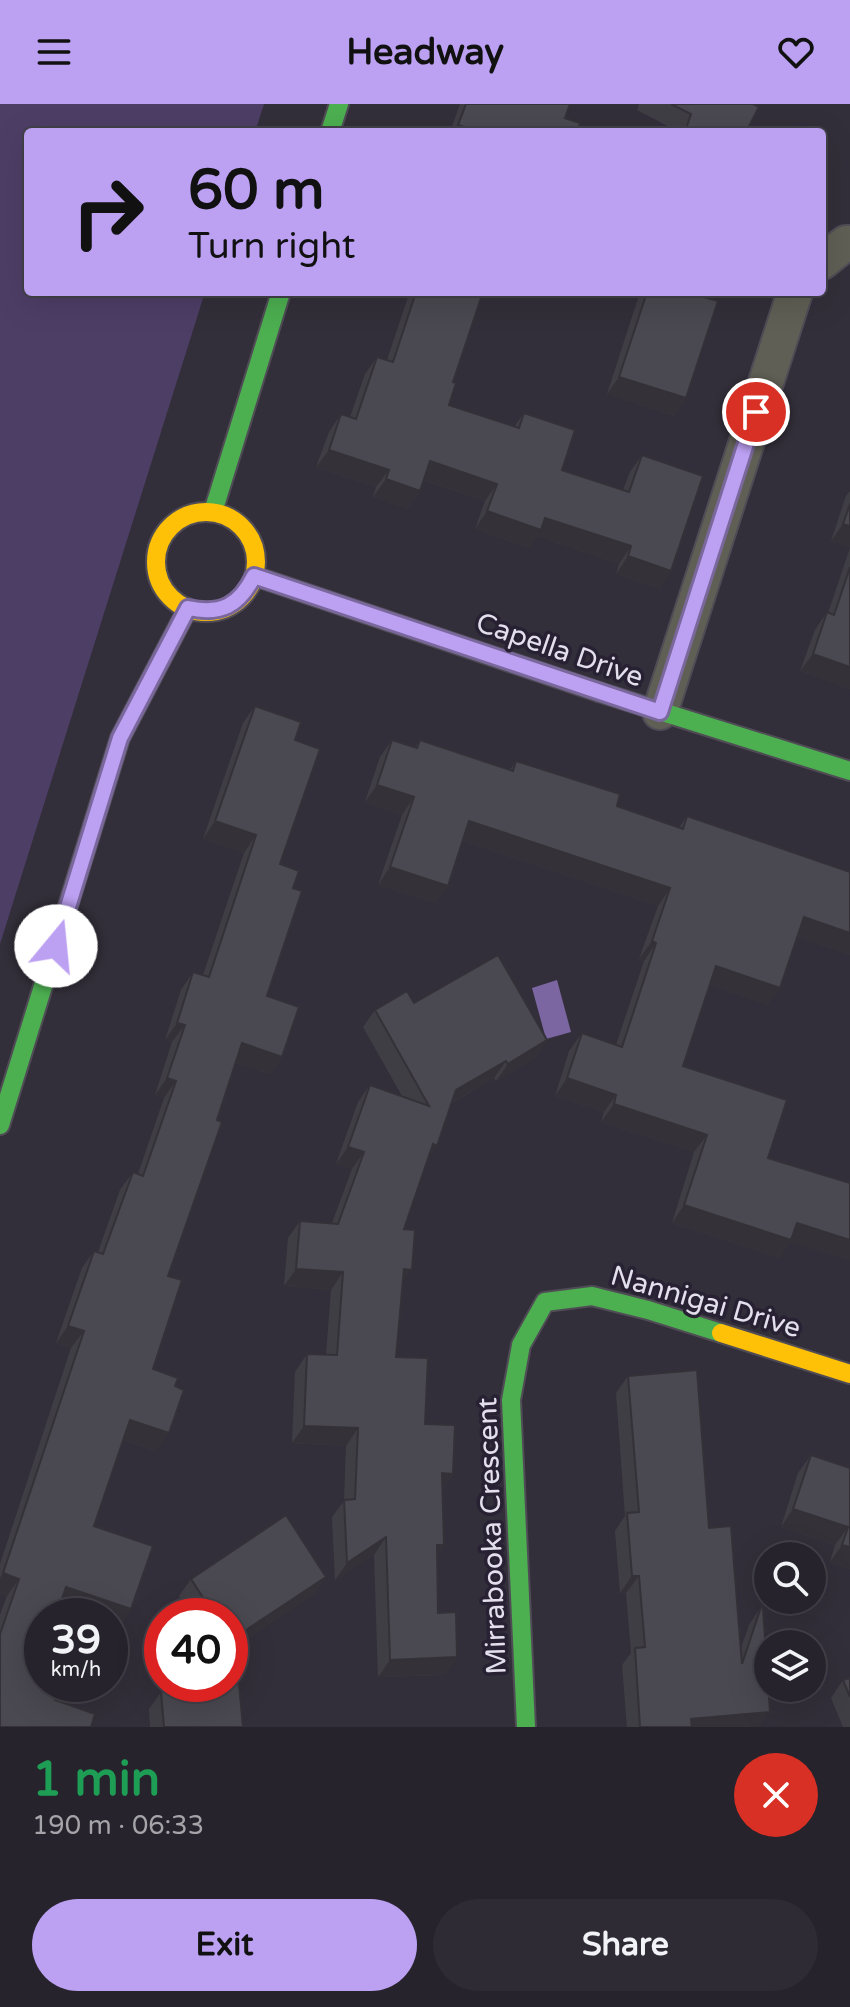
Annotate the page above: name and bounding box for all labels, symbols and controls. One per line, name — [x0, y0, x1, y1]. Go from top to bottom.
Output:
icon: menu — [32, 30, 76, 74]
icon: heart — [774, 30, 818, 74]
text: Headway — [346, 31, 504, 74]
text: 60 m — [188, 157, 324, 224]
icon: right — [56, 160, 160, 264]
text: Turn right — [188, 225, 355, 268]
pin — [722, 378, 790, 446]
icon: arrive — [734, 390, 778, 434]
street label: Capella Drive — [472, 605, 648, 694]
position arrow — [14, 904, 98, 988]
street label: Nannigai Drive — [607, 1259, 805, 1345]
street label: Mirrabooka Crescent — [470, 1396, 514, 1675]
map controls — [754, 1542, 826, 1702]
button: search — [754, 1542, 826, 1614]
speed limit sign: 40 — [144, 1598, 248, 1702]
text: 39 — [51, 1616, 101, 1664]
button: layers — [754, 1630, 826, 1702]
text: km/h — [51, 1658, 101, 1682]
text: 1 min — [32, 1751, 160, 1809]
button: close — [734, 1753, 818, 1837]
text: 190 m · 06:33 — [32, 1810, 204, 1841]
button: Exit — [32, 1899, 417, 1991]
button: Share — [433, 1899, 818, 1991]

